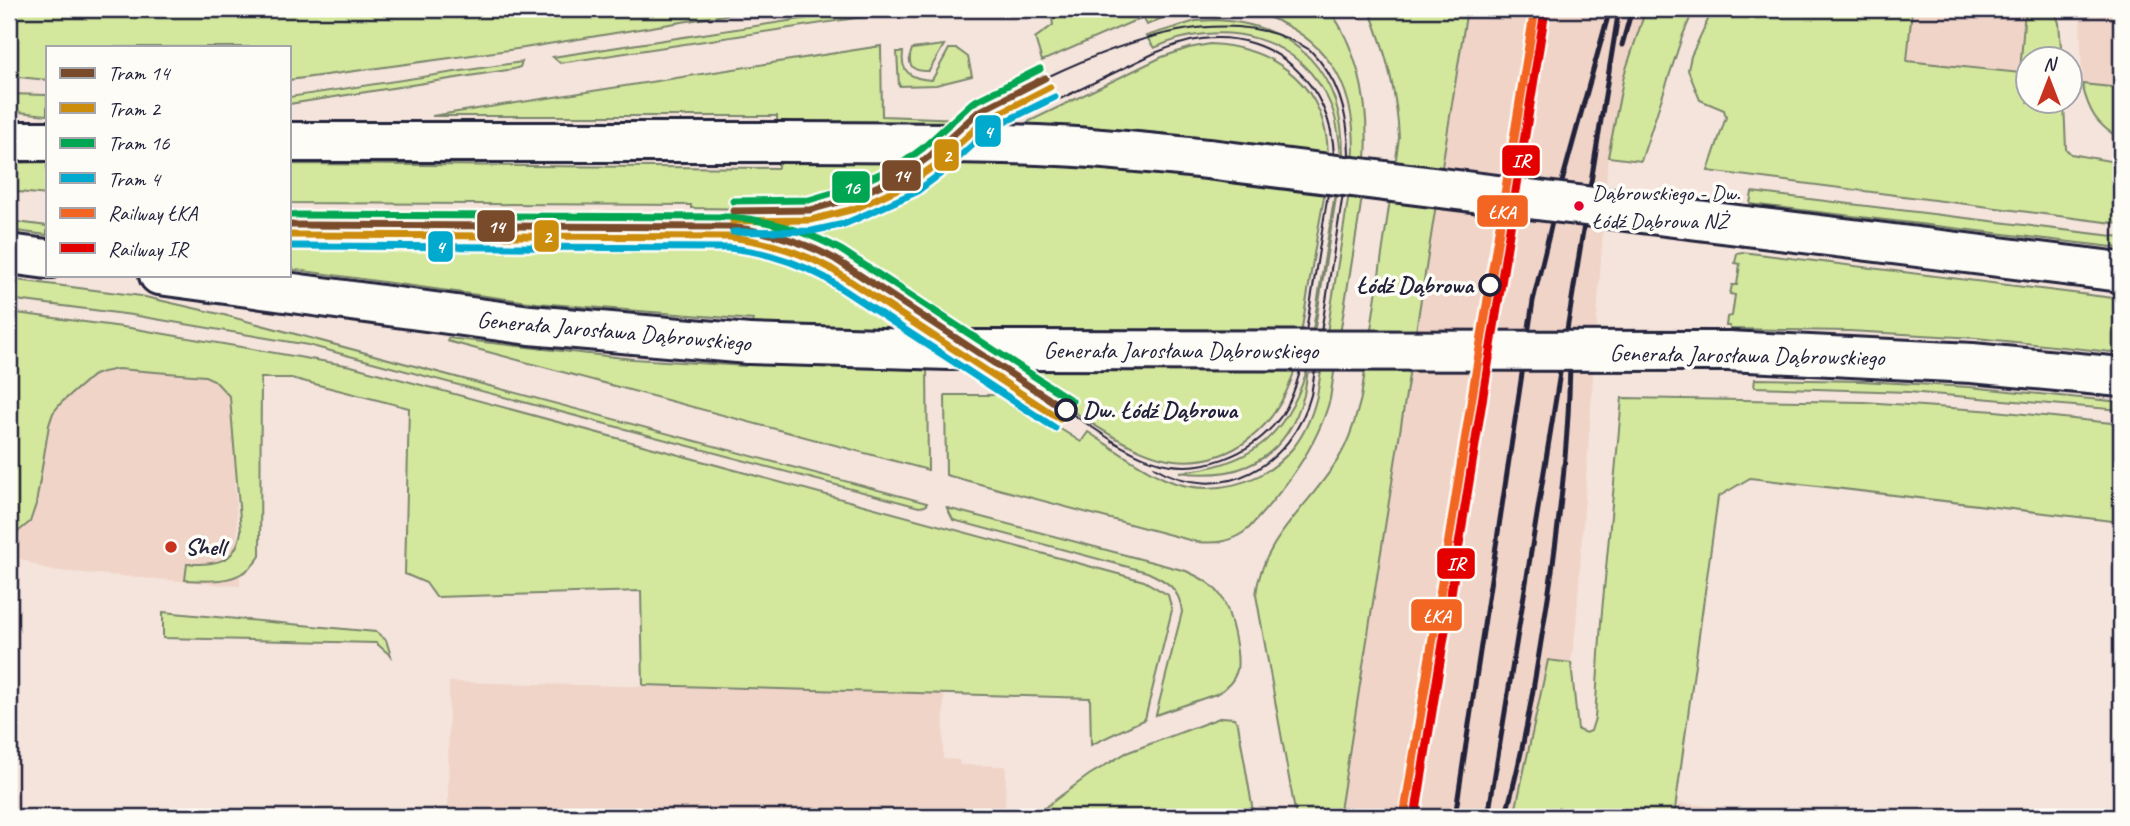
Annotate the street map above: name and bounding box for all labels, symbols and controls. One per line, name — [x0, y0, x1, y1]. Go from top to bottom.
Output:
legend — [46, 46, 290, 276]
north arrow — [2014, 46, 2084, 116]
text: N — [2043, 52, 2058, 76]
text: Tram 14 — [108, 60, 172, 86]
text: Tram 2 — [108, 96, 162, 122]
line badge: 4 — [974, 114, 1002, 148]
text: 4 — [984, 120, 995, 144]
text: Tram 16 — [108, 130, 170, 156]
line badge: 2 — [933, 138, 960, 172]
text: 2 — [943, 144, 954, 168]
line badge: IR — [1501, 144, 1541, 177]
text: IR — [1512, 149, 1533, 173]
line badge: 14 — [881, 159, 922, 192]
text: 14 — [892, 164, 912, 188]
text: Tram 4 — [108, 166, 163, 192]
line badge: 16 — [831, 170, 871, 204]
text: 16 — [842, 176, 862, 200]
place label: Dąbrowskiego - Dw. Łódź Dąbrowa NŻ — [1592, 179, 1741, 235]
line badge: ŁKA — [1476, 194, 1529, 228]
marker: Dąbrowskiego - Dw. Łódź Dąbrowa NŻ — [1572, 199, 1586, 213]
text: Railway ŁKA — [108, 200, 199, 226]
text: ŁKA — [1488, 200, 1517, 224]
line badge: 14 — [476, 209, 516, 243]
text: 14 — [487, 215, 507, 239]
line badge: 2 — [533, 219, 560, 253]
text: 2 — [543, 225, 554, 249]
line badge: 4 — [427, 230, 454, 263]
text: 4 — [436, 235, 447, 259]
text: Railway IR — [108, 236, 190, 262]
place label: Łódź Dąbrowa — [1356, 270, 1475, 300]
marker: Łódź Dąbrowa — [1479, 274, 1501, 296]
street label: Generała Jarosława Dąbrowskiego — [476, 304, 754, 358]
street label: Generała Jarosława Dąbrowskiego — [1043, 335, 1320, 365]
street label: Generała Jarosława Dąbrowskiego — [1609, 338, 1886, 372]
place label: Dw. Łódź Dąbrowa — [1083, 395, 1239, 425]
marker: Dw. Łódź Dąbrowa — [1055, 399, 1077, 421]
place label: Shell — [185, 532, 230, 562]
marker: Shell — [163, 539, 179, 555]
line badge: IR — [1436, 547, 1476, 580]
text: IR — [1447, 552, 1468, 576]
line badge: ŁKA — [1410, 598, 1463, 632]
text: ŁKA — [1423, 604, 1452, 628]

